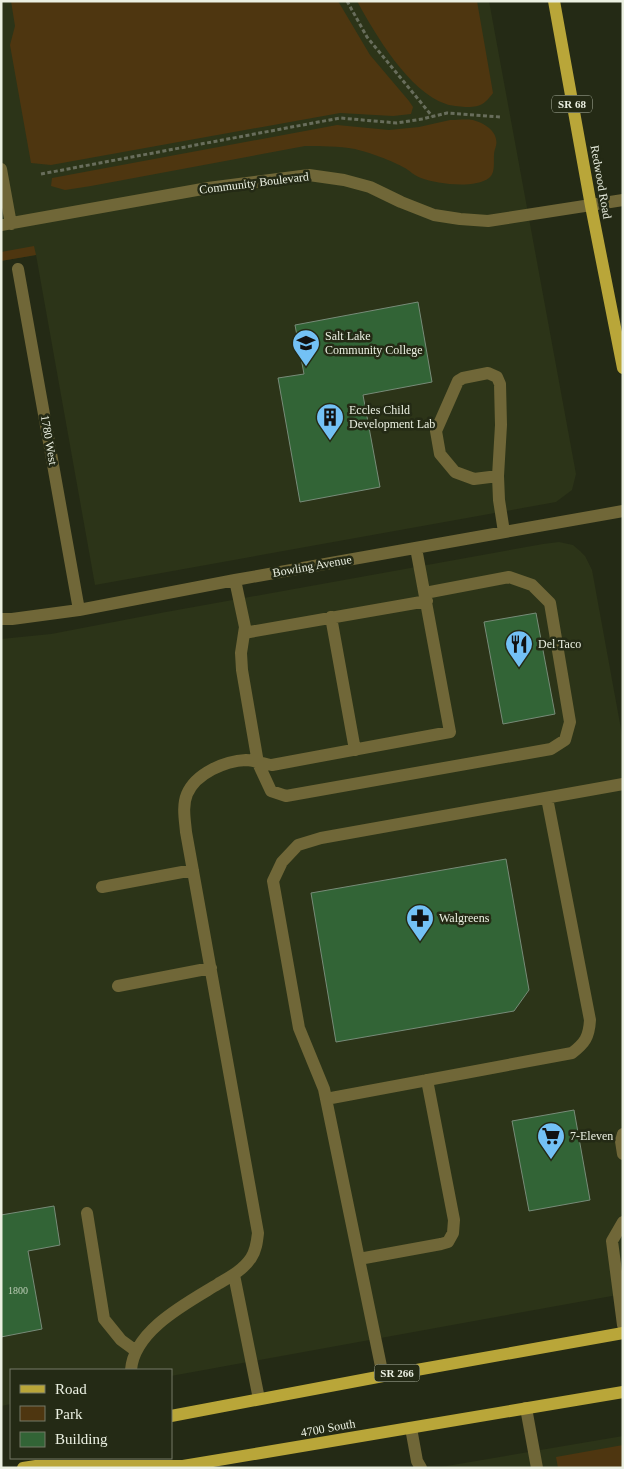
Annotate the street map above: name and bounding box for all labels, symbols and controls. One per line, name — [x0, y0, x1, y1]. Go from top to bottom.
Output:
road number: SR 68 — [552, 96, 592, 112]
street label: Redwood Road — [588, 144, 614, 220]
street label: Community Boulevard — [198, 169, 310, 197]
school or university icon: Salt Lake Community College — [291, 328, 321, 367]
place label: Salt Lake Community College — [325, 329, 423, 357]
building icon: Eccles Child Development Lab — [315, 402, 345, 441]
place label: Eccles Child Development Lab — [349, 403, 435, 431]
street label: 1780 West — [38, 414, 60, 467]
street label: Bowling Avenue — [271, 552, 353, 580]
restaurant icon: Del Taco — [504, 629, 534, 668]
place label: Del Taco — [538, 637, 581, 651]
pharmacy icon: Walgreens — [405, 903, 435, 942]
place label: Walgreens — [439, 911, 490, 925]
supermarket icon: 7-Eleven — [536, 1121, 566, 1160]
place label: 7-Eleven — [570, 1129, 613, 1143]
house number: 1800 — [8, 1285, 28, 1296]
road number: SR 266 — [374, 1365, 420, 1382]
legend — [10, 1369, 172, 1459]
text: Road — [55, 1381, 87, 1397]
text: Park — [55, 1406, 83, 1422]
street label: 4700 South — [300, 1416, 356, 1440]
text: Building — [55, 1431, 108, 1447]

